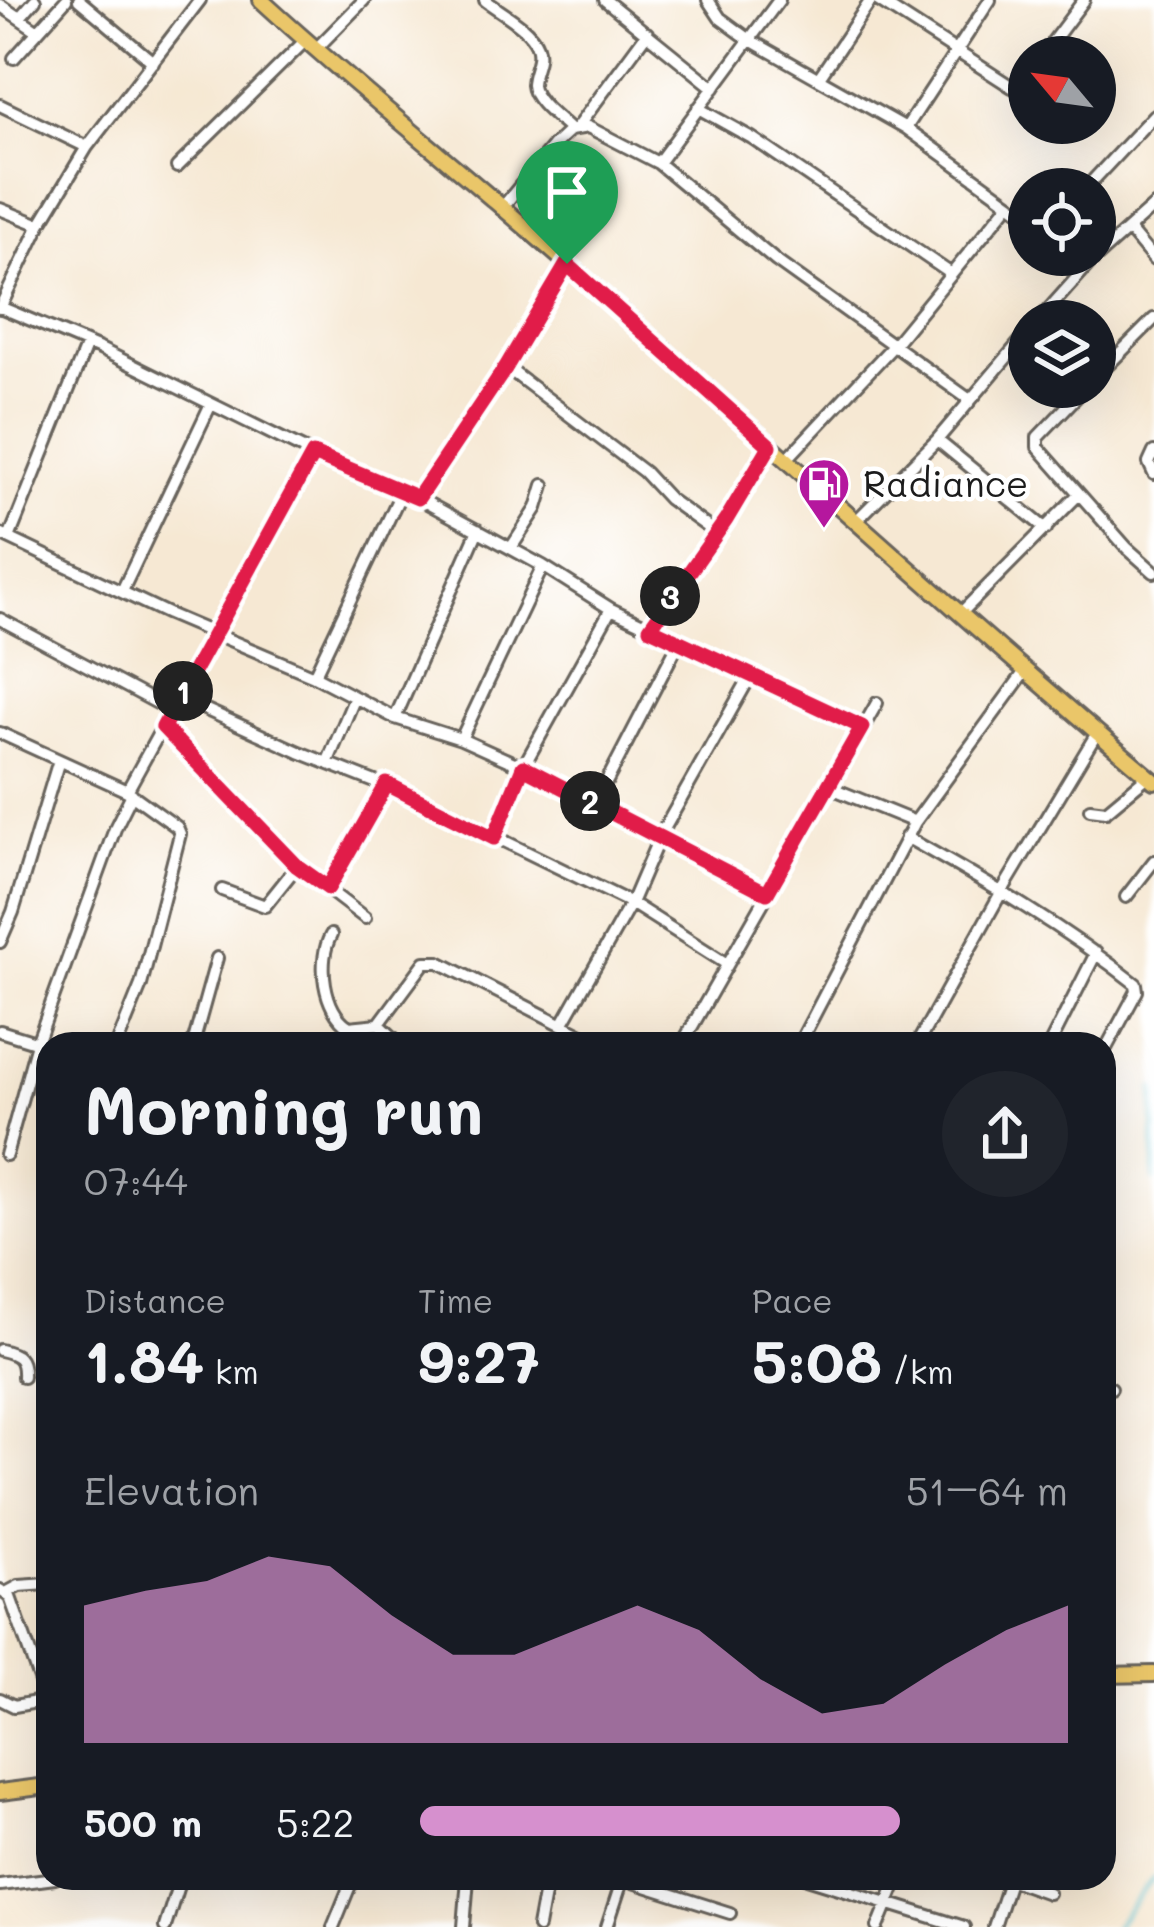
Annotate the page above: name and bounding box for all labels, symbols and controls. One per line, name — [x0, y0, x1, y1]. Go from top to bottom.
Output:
north arrow — [1008, 36, 1116, 144]
map controls — [1008, 36, 1116, 408]
pin — [516, 141, 618, 264]
icon: arrive — [534, 159, 600, 225]
button: locate — [1008, 168, 1116, 276]
button: layers — [1008, 300, 1116, 408]
fuel station icon: Radiance — [796, 456, 852, 530]
place label: Radiance — [863, 459, 1028, 506]
pin: 3 — [640, 566, 700, 626]
text: 3 — [660, 574, 680, 617]
pin: 1 — [153, 661, 213, 721]
text: 1 — [176, 669, 190, 712]
pin: 2 — [560, 771, 620, 831]
text: 2 — [581, 779, 599, 822]
text: Morning run — [84, 1066, 483, 1152]
button: share — [942, 1071, 1068, 1197]
text: 07:44 — [84, 1154, 188, 1205]
text: Distance — [84, 1278, 226, 1321]
text: Time — [418, 1278, 493, 1321]
text: Pace — [752, 1278, 833, 1321]
text: 1.84 — [84, 1321, 204, 1399]
text: 9:27 — [418, 1321, 540, 1399]
text: 5:08 — [752, 1321, 882, 1399]
text: km — [204, 1349, 259, 1392]
text: /km — [882, 1349, 954, 1392]
text: Elevation — [84, 1464, 259, 1515]
text: 51–64 m — [906, 1464, 1068, 1515]
text: 500 m — [84, 1796, 202, 1847]
text: 5:22 — [276, 1796, 354, 1847]

